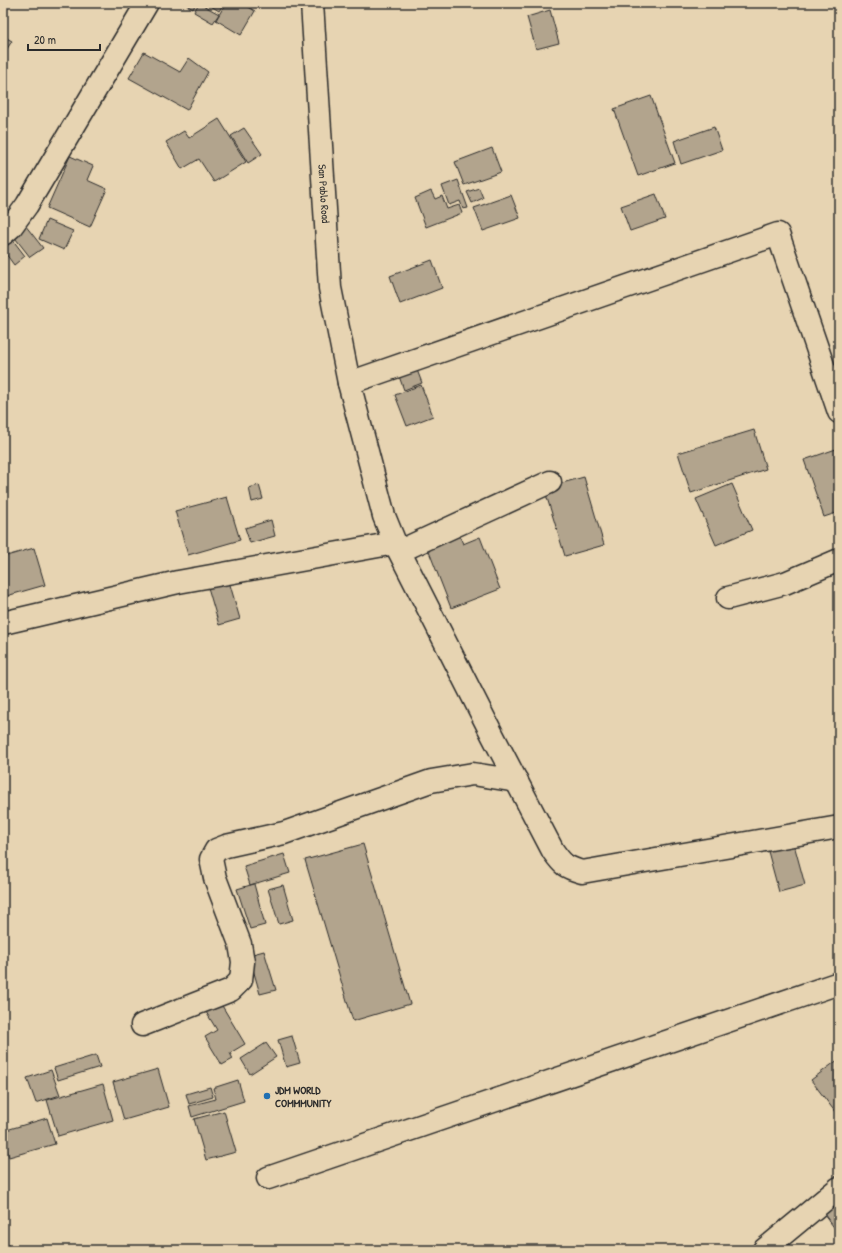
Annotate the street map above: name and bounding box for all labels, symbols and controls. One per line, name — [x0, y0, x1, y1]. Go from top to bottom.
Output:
scale bar — [28, 26, 100, 52]
text: 20 m — [34, 31, 56, 48]
street label: San Pablo Road — [315, 164, 333, 224]
place label: JDM WORLD COMMMUNITY — [275, 1083, 331, 1110]
marker: JDM WORLD COMMMUNITY — [262, 1091, 272, 1101]

